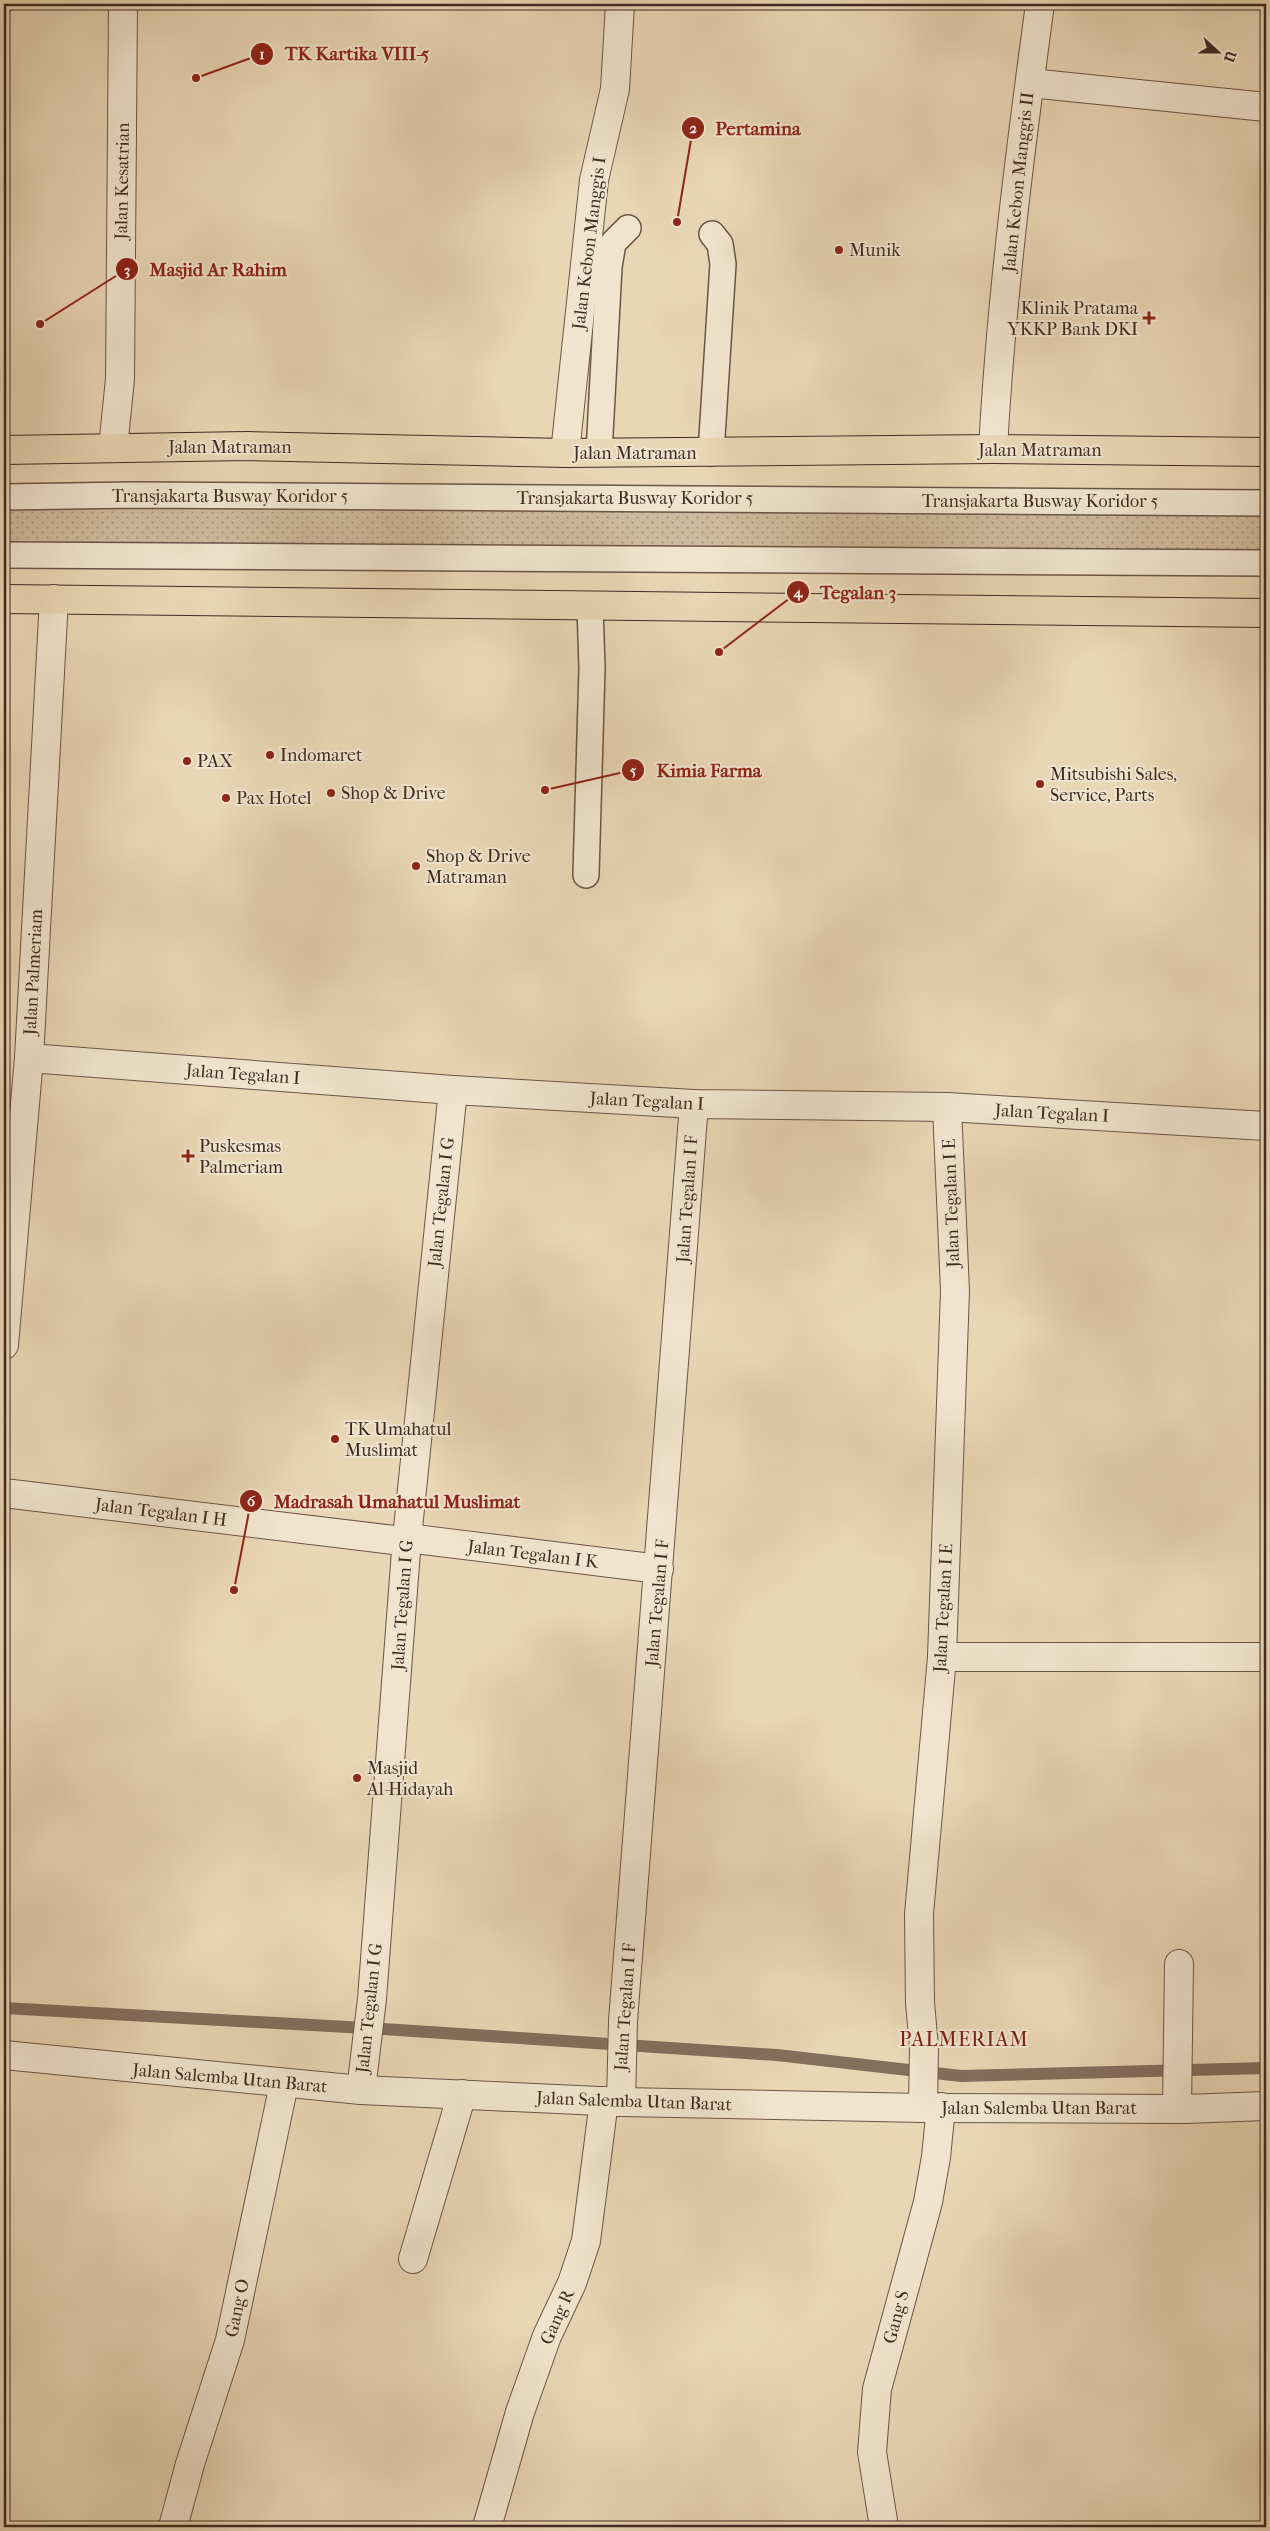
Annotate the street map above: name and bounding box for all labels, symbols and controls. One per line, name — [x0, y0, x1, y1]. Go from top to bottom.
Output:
north arrow — [1192, 28, 1242, 78]
callout: TK Kartika VIII-5 — [250, 37, 439, 71]
text: TK Kartika VIII-5 — [284, 43, 429, 65]
text: 1 — [259, 45, 265, 63]
text: U — [1220, 47, 1240, 65]
street label: Jalan Kebon Manggis II — [998, 91, 1038, 275]
callout: Pertamina — [681, 111, 811, 145]
text: Pertamina — [715, 118, 802, 140]
text: 2 — [689, 119, 697, 137]
street label: Jalan Kesatrian — [111, 122, 134, 242]
street label: Jalan Kebon Manggis I — [568, 155, 611, 333]
place label: Munik — [849, 240, 901, 261]
marker: Munik — [833, 244, 845, 256]
callout: Masjid Ar Rahim — [114, 252, 297, 286]
text: Masjid Ar Rahim — [148, 259, 287, 281]
text: 3 — [124, 261, 130, 279]
place label: Klinik Pratama YKKP Bank DKI — [1006, 298, 1139, 340]
marker: Klinik Pratama YKKP Bank DKI — [1142, 311, 1156, 325]
street label: Jalan Matraman — [166, 437, 292, 458]
street label: Jalan Matraman — [976, 440, 1102, 461]
street label: Jalan Matraman — [571, 443, 697, 464]
street label: Transjakarta Busway Koridor 5 — [112, 486, 349, 507]
street label: Transjakarta Busway Koridor 5 — [517, 488, 754, 509]
street label: Transjakarta Busway Koridor 5 — [922, 491, 1159, 512]
callout: Tegalan 3 — [785, 575, 907, 609]
text: Tegalan 3 — [819, 582, 896, 604]
text: 4 — [793, 583, 804, 601]
place label: Indomaret — [280, 745, 363, 766]
marker: Indomaret — [264, 749, 276, 761]
place label: PAX — [197, 751, 233, 772]
callout: Kimia Farma — [621, 753, 771, 787]
marker: PAX — [181, 755, 193, 767]
text: Kimia Farma — [656, 760, 763, 782]
text: 5 — [630, 761, 637, 779]
place label: Mitsubishi Sales, Service, Parts — [1050, 764, 1177, 806]
marker: Mitsubishi Sales, Service, Parts — [1034, 778, 1046, 790]
place label: Shop & Drive — [341, 783, 446, 804]
marker: Shop & Drive — [325, 787, 337, 799]
place label: Pax Hotel — [236, 788, 312, 809]
marker: Pax Hotel — [220, 792, 232, 804]
place label: Shop & Drive Matraman — [426, 846, 531, 888]
marker: Shop & Drive Matraman — [410, 860, 422, 872]
street label: Jalan Palmeriam — [20, 908, 47, 1038]
street label: Jalan Tegalan I — [183, 1060, 301, 1089]
street label: Jalan Tegalan I — [587, 1088, 705, 1115]
street label: Jalan Tegalan I — [992, 1100, 1110, 1127]
street label: Jalan Tegalan I F — [672, 1134, 702, 1266]
place label: Puskesmas Palmeriam — [199, 1136, 283, 1178]
street label: Jalan Tegalan I G — [424, 1136, 459, 1270]
street label: Jalan Tegalan I E — [939, 1138, 964, 1270]
marker: Puskesmas Palmeriam — [181, 1149, 195, 1163]
place label: TK Umahatul Muslimat — [345, 1419, 451, 1461]
marker: TK Umahatul Muslimat — [329, 1433, 341, 1445]
callout: Madrasah Umahatul Muslimat — [238, 1484, 530, 1518]
text: Madrasah Umahatul Muslimat — [273, 1491, 521, 1513]
text: 6 — [247, 1492, 256, 1510]
street label: Jalan Tegalan I H — [92, 1494, 228, 1531]
street label: Jalan Tegalan I K — [464, 1536, 600, 1573]
street label: Jalan Tegalan I F — [641, 1538, 674, 1670]
street label: Jalan Tegalan I G — [387, 1539, 418, 1673]
street label: Jalan Tegalan I E — [930, 1543, 957, 1675]
place label: Masjid Al-Hidayah — [366, 1758, 453, 1800]
marker: Masjid Al-Hidayah — [351, 1772, 363, 1784]
street label: Jalan Tegalan I G — [352, 1942, 387, 2076]
street label: Jalan Tegalan I F — [610, 1942, 640, 2074]
district label: PALMERIAM — [899, 2028, 1029, 2051]
street label: Jalan Salemba Utan Barat — [130, 2059, 329, 2098]
street label: Jalan Salemba Utan Barat — [534, 2088, 733, 2115]
street label: Jalan Salemba Utan Barat — [939, 2098, 1137, 2119]
street label: Gang O — [221, 2277, 254, 2339]
street label: Gang R — [536, 2286, 579, 2348]
street label: Gang S — [879, 2288, 914, 2346]

